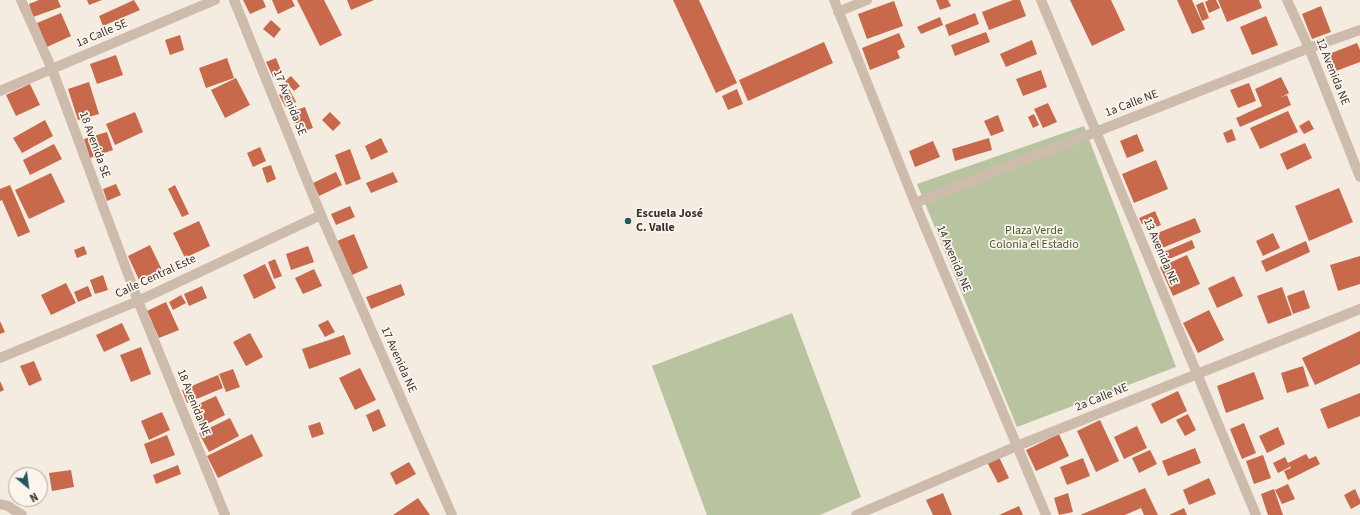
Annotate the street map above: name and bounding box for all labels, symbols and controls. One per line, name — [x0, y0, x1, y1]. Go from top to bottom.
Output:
street label: 1a Calle SE — [74, 17, 130, 51]
street label: 12 Avenida NE — [1312, 36, 1352, 108]
street label: 17 Avenida SE — [269, 68, 309, 138]
street label: 1a Calle NE — [1103, 87, 1161, 121]
street label: 18 Avenida SE — [75, 110, 113, 180]
place label: Escuela José C. Valle — [636, 207, 703, 235]
marker: Escuela José C. Valle — [623, 216, 633, 226]
street label: 13 Avenida NE — [1140, 217, 1180, 287]
street label: 14 Avenida NE — [933, 224, 973, 294]
park label: Plaza Verde Colonia el Estadio — [989, 224, 1079, 252]
street label: Calle Central Este — [113, 252, 199, 302]
street label: 17 Avenida NE — [377, 325, 419, 395]
street label: 18 Avenida NE — [173, 367, 213, 439]
street label: 2a Calle NE — [1073, 381, 1131, 415]
north arrow — [8, 467, 48, 507]
text: N — [27, 489, 40, 505]

